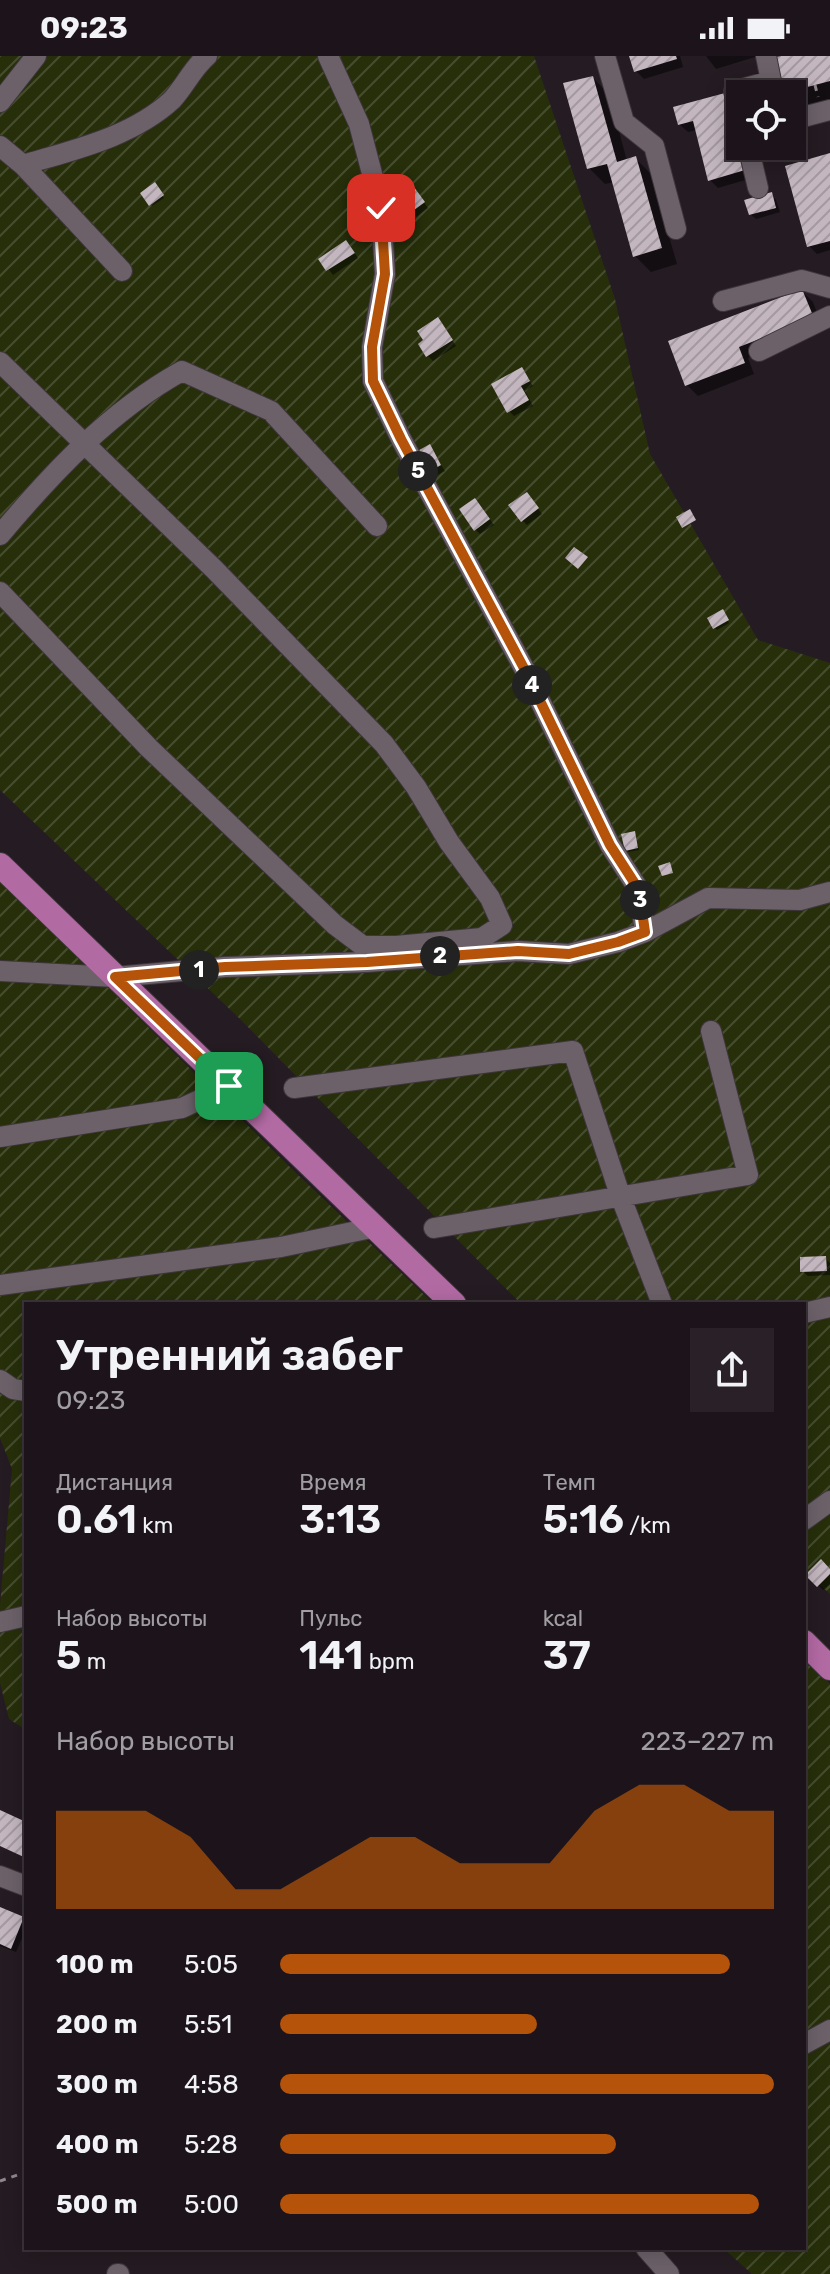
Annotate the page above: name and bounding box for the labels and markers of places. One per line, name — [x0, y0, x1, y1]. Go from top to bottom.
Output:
pin — [347, 174, 415, 242]
pin: 5 — [398, 451, 438, 491]
pin: 4 — [512, 665, 552, 705]
pin: 3 — [620, 880, 660, 920]
pin: 2 — [420, 936, 460, 976]
pin: 1 — [179, 950, 219, 990]
pin — [195, 1052, 263, 1120]

